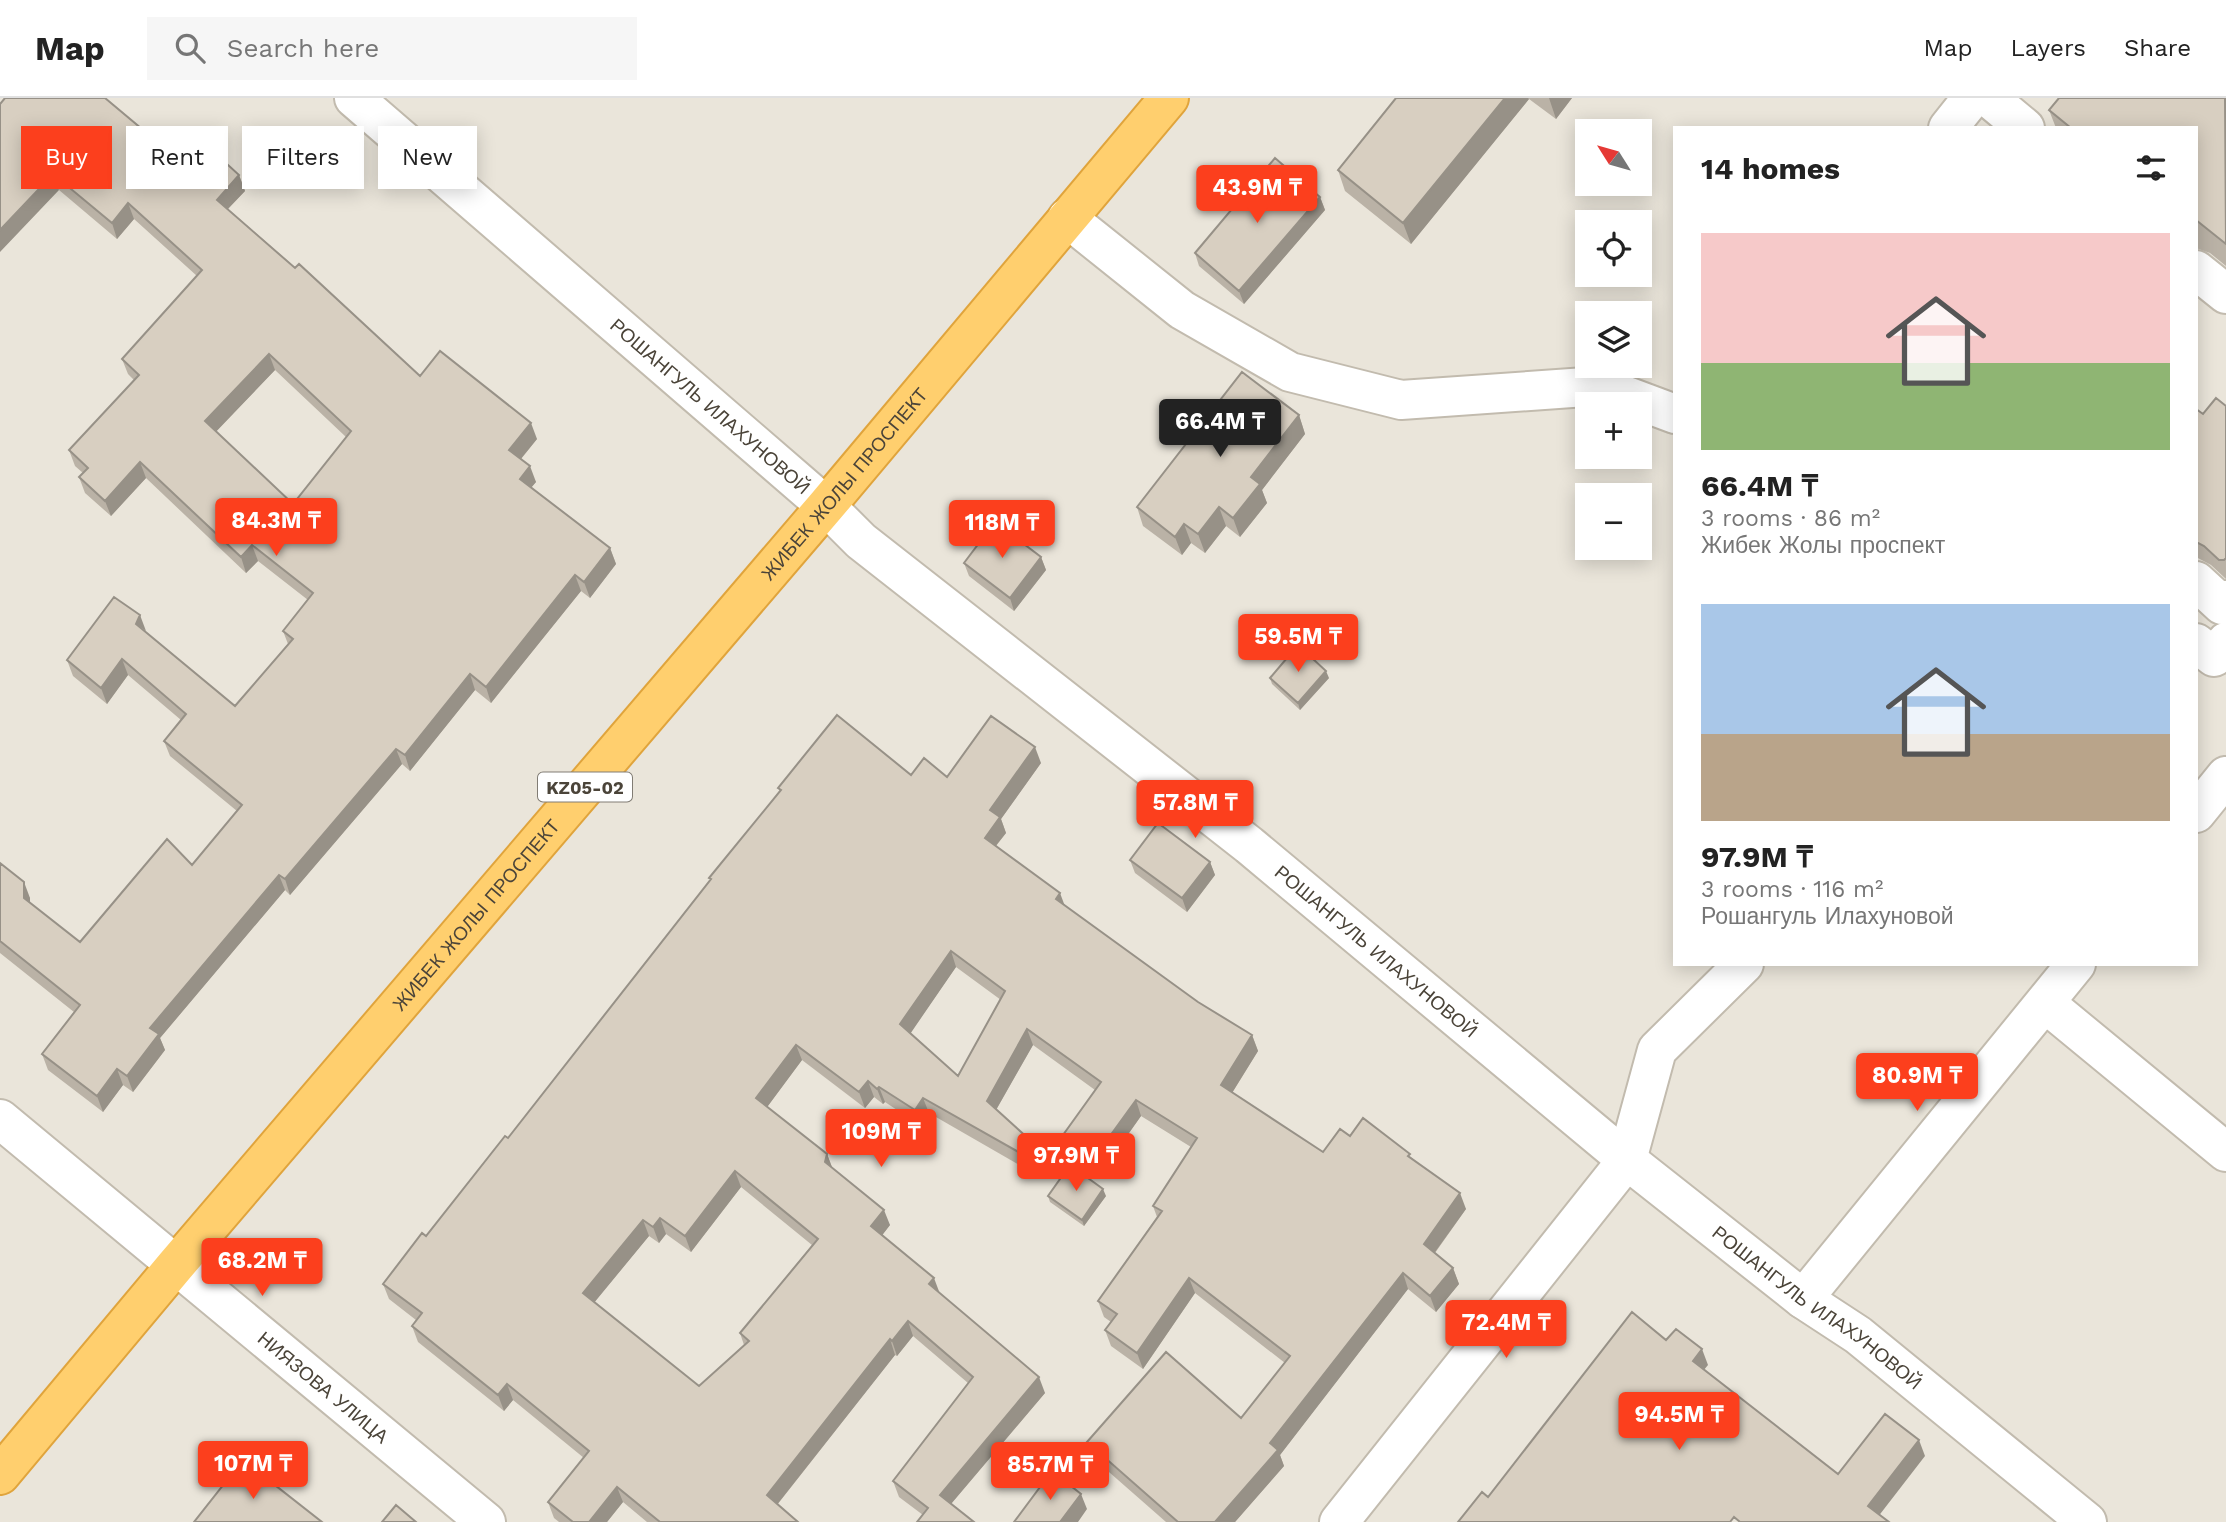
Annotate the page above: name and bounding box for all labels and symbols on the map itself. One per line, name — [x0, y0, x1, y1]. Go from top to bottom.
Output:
north arrow — [1575, 119, 1652, 196]
pin: 43.9M ₸ — [1192, 166, 1322, 225]
street label: РОШАНГУЛЬ ИЛАХУНОВОЙ — [606, 313, 815, 499]
street label: ЖИБЕК ЖОЛЫ ПРОСПЕКТ — [756, 383, 932, 585]
pin: 66.4M ₸ — [1155, 400, 1285, 459]
pin: 84.3M ₸ — [211, 498, 341, 558]
pin: 118M ₸ — [945, 500, 1059, 560]
pin: 59.5M ₸ — [1233, 614, 1363, 674]
road number: KZ05-02 — [538, 772, 632, 802]
pin: 57.8M ₸ — [1130, 780, 1260, 840]
street label: ЖИБЕК ЖОЛЫ ПРОСПЕКТ — [387, 814, 564, 1015]
street label: РОШАНГУЛЬ ИЛАХУНОВОЙ — [1270, 860, 1482, 1042]
pin: 80.9M ₸ — [1852, 1054, 1982, 1113]
pin: 109M ₸ — [824, 1110, 938, 1169]
pin: 97.9M ₸ — [1011, 1134, 1141, 1193]
street label: РОШАНГУЛЬ ИЛАХУНОВОЙ — [1708, 1221, 1926, 1394]
pin: 68.2M ₸ — [197, 1238, 327, 1298]
pin: 72.4M ₸ — [1441, 1300, 1571, 1360]
street label: НИЯЗОВА УЛИЦА — [253, 1326, 394, 1448]
pin: 94.5M ₸ — [1614, 1392, 1744, 1452]
pin: 107M ₸ — [196, 1442, 310, 1501]
pin: 85.7M ₸ — [985, 1442, 1115, 1502]

